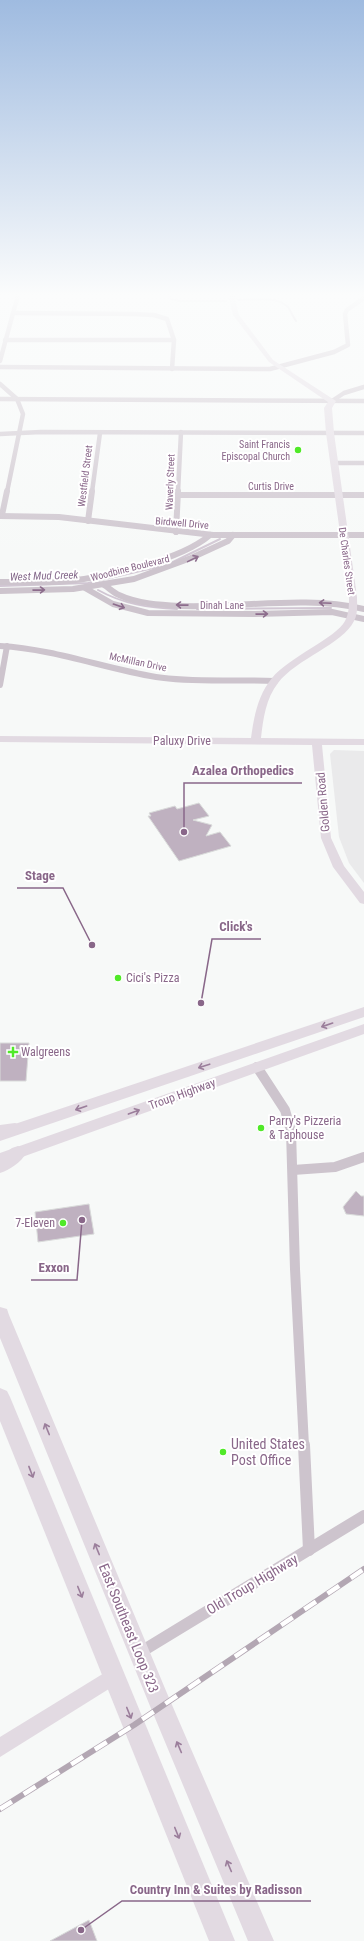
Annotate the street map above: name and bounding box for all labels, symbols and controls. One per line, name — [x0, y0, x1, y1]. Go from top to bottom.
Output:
place label: Saint Francis Episcopal Church — [222, 439, 290, 462]
street label: Westfield Street — [76, 444, 94, 508]
marker: Saint Francis Episcopal Church — [293, 445, 303, 455]
street label: Waverly Street — [164, 454, 176, 510]
street label: Curtis Drive — [248, 481, 294, 492]
street label: Birdwell Drive — [155, 515, 210, 531]
street label: De Charles Street — [337, 526, 357, 596]
street label: Woodbine Boulevard — [90, 553, 170, 583]
one-way arrow — [186, 555, 198, 562]
water label: West Mud Creek — [10, 568, 79, 584]
one-way arrow — [32, 586, 45, 594]
street label: Dinah Lane — [200, 600, 244, 611]
one-way arrow — [319, 600, 332, 607]
one-way arrow — [176, 601, 189, 609]
one-way arrow — [112, 603, 124, 611]
one-way arrow — [255, 610, 268, 618]
street label: McMillan Drive — [108, 651, 168, 674]
street label: Paluxy Drive — [153, 734, 211, 748]
callout: Azalea Orthopedics — [184, 758, 302, 783]
text: Azalea Orthopedics — [192, 763, 294, 778]
street label: Golden Road — [313, 771, 333, 833]
callout: Stage — [17, 863, 63, 888]
text: Stage — [25, 868, 55, 883]
callout: Click's — [212, 914, 261, 939]
text: Click's — [219, 919, 253, 934]
place label: Cici's Pizza — [126, 971, 180, 985]
marker: Cici's Pizza — [113, 973, 123, 983]
one-way arrow — [321, 1022, 334, 1029]
place label: Walgreens — [21, 1045, 70, 1059]
marker: Walgreens — [8, 1047, 18, 1057]
one-way arrow — [197, 1063, 210, 1070]
street label: Troup Highway — [147, 1075, 217, 1113]
one-way arrow — [75, 1104, 87, 1112]
one-way arrow — [128, 1107, 140, 1115]
place label: Parry's Pizzeria & Taphouse — [269, 1114, 342, 1142]
marker: Parry's Pizzeria & Taphouse — [256, 1123, 266, 1133]
place label: 7-Eleven — [15, 1216, 55, 1230]
marker: 7-Eleven — [58, 1218, 68, 1228]
callout: Exxon — [31, 1255, 77, 1280]
text: Exxon — [39, 1260, 69, 1275]
one-way arrow — [43, 1423, 51, 1435]
place label: United States Post Office — [231, 1436, 305, 1468]
marker: United States Post Office — [218, 1447, 228, 1457]
one-way arrow — [28, 1465, 36, 1477]
one-way arrow — [92, 1543, 100, 1555]
street label: Old Troup Highway — [204, 1550, 301, 1617]
street label: East Southeast Loop 323 — [96, 1561, 162, 1695]
one-way arrow — [77, 1586, 84, 1598]
one-way arrow — [125, 1706, 133, 1718]
one-way arrow — [174, 1741, 182, 1753]
one-way arrow — [174, 1827, 182, 1839]
one-way arrow — [225, 1861, 233, 1873]
callout: Country Inn & Suites by Radisson — [122, 1876, 311, 1901]
text: Country Inn & Suites by Radisson — [130, 1882, 302, 1897]

